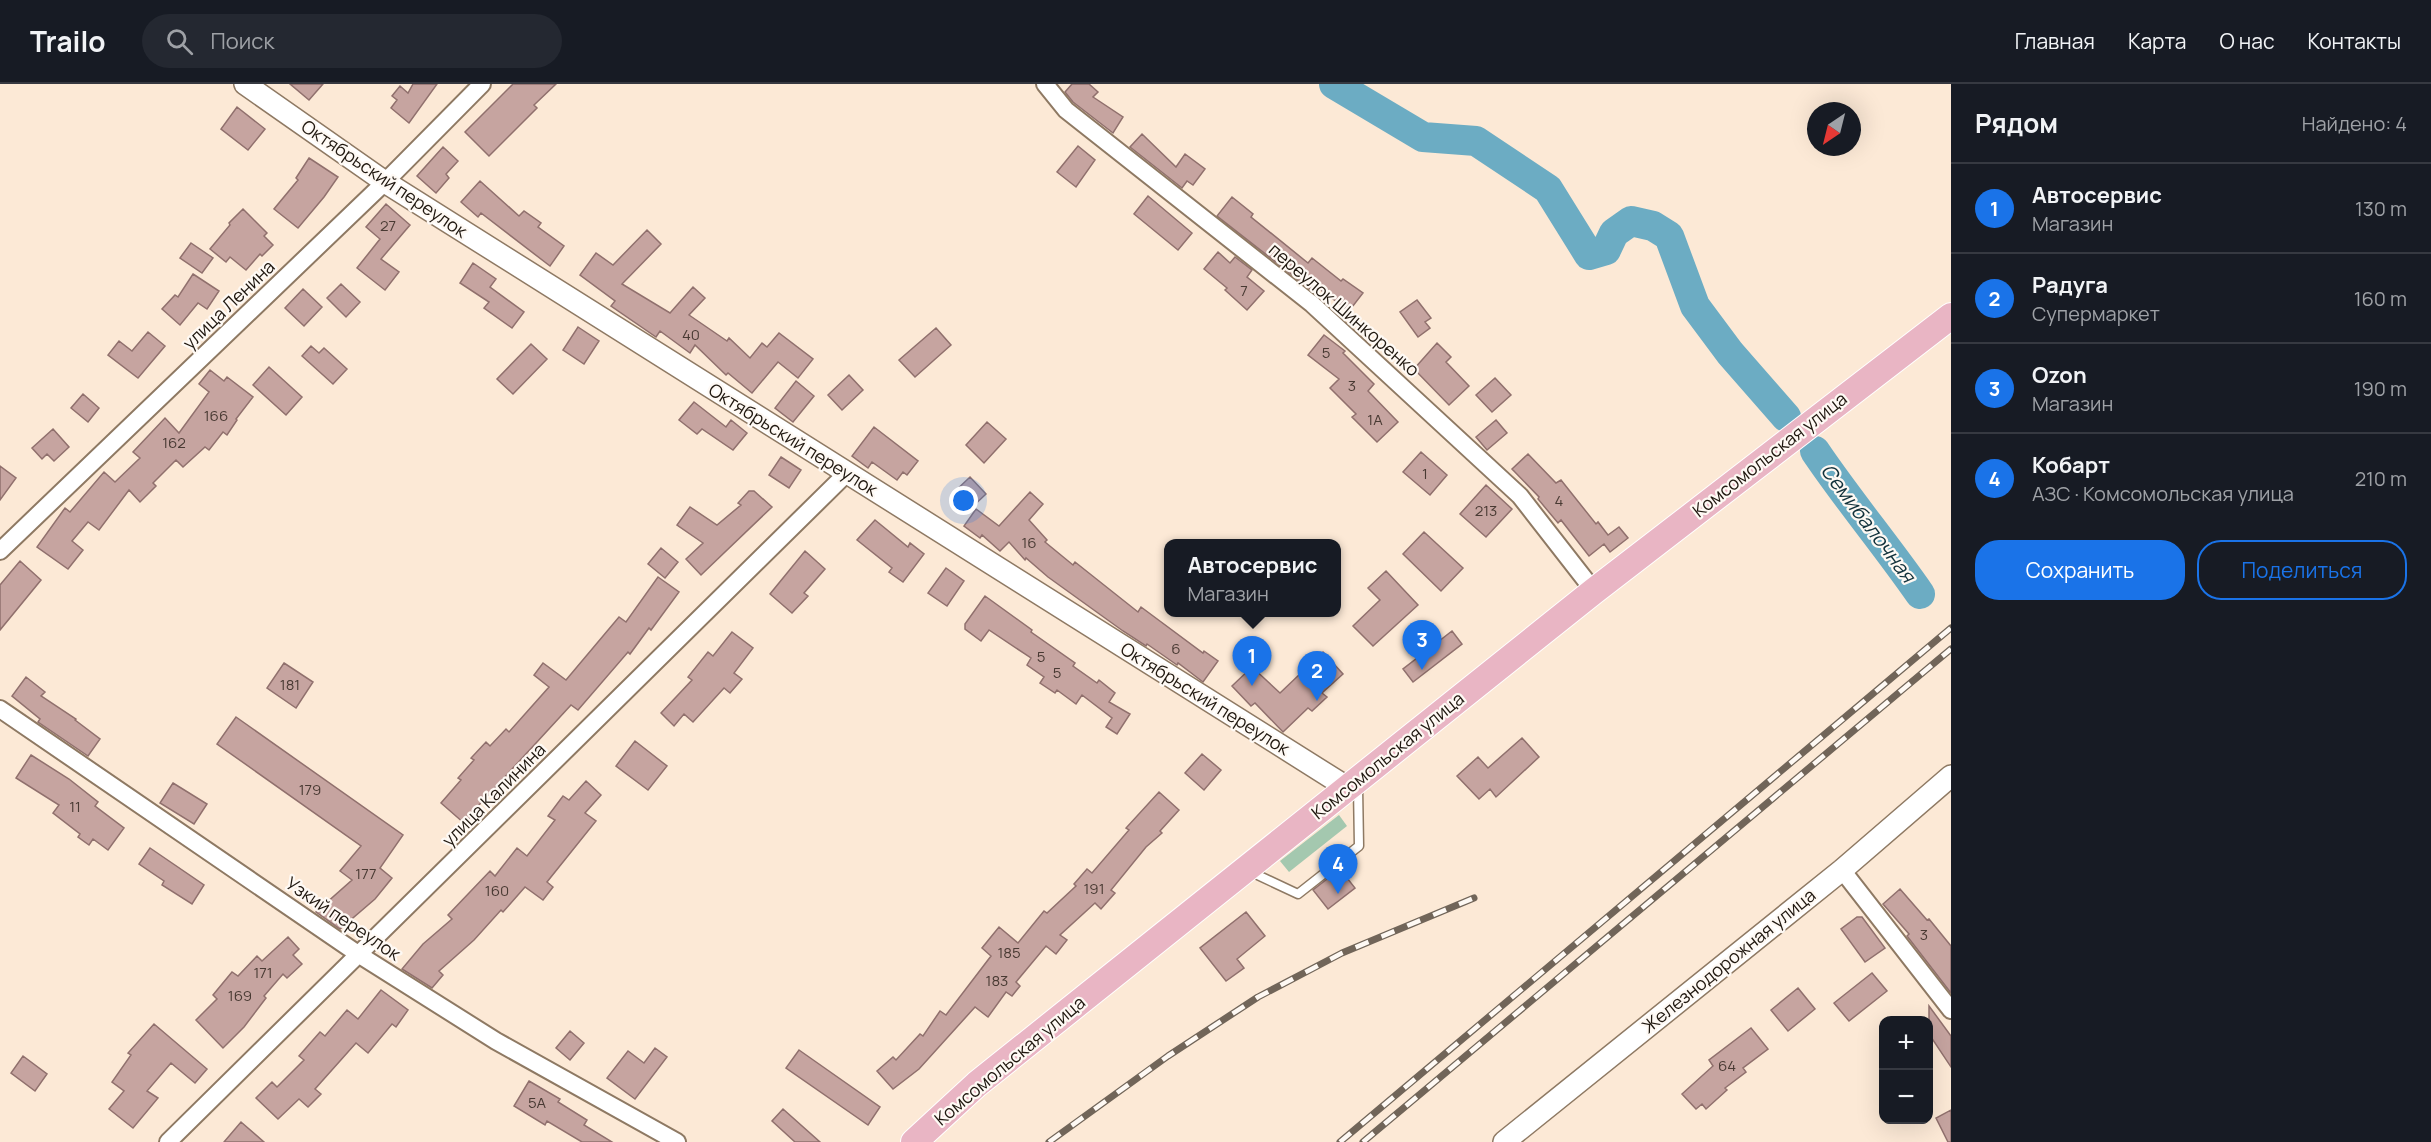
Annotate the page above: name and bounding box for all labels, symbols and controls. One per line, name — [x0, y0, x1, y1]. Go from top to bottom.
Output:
search box — [142, 14, 562, 68]
text: Trailo — [30, 22, 106, 60]
icon: search — [163, 25, 196, 58]
text: Поиск — [211, 26, 274, 56]
text: Главная — [2015, 27, 2095, 55]
text: Карта — [2128, 27, 2186, 55]
text: О нас — [2219, 27, 2275, 55]
text: Контакты — [2308, 27, 2401, 55]
north arrow — [1807, 102, 1861, 156]
text: Рядом — [1975, 105, 2058, 141]
text: Найдено: 4 — [2302, 110, 2407, 137]
street label: Октябрьский переулок — [297, 114, 473, 243]
text: Автосервис — [2032, 180, 2162, 210]
text: 1 — [1990, 195, 1999, 222]
text: 130 m — [2355, 195, 2407, 222]
text: Магазин — [2032, 210, 2113, 237]
house number: 27 — [380, 215, 396, 236]
street label: переулок Шинкоренко — [1264, 237, 1425, 381]
street label: улица Ленина — [177, 254, 279, 354]
text: Радуга — [2032, 270, 2108, 300]
house number: 7 — [1240, 280, 1248, 301]
text: 2 — [1989, 285, 2000, 312]
text: 160 m — [2354, 285, 2407, 312]
text: Супермаркет — [2032, 300, 2160, 327]
house number: 40 — [682, 324, 700, 345]
house number: 5 — [1322, 342, 1330, 363]
text: Ozon — [2032, 360, 2087, 390]
house number: 3 — [1348, 375, 1356, 396]
text: 3 — [1989, 375, 2000, 402]
text: 190 m — [2354, 375, 2407, 402]
street label: Октябрьский переулок — [704, 377, 884, 502]
street label: Комсомольская улица — [1687, 386, 1852, 522]
text: Магазин — [2032, 390, 2113, 417]
house number: 166 — [204, 405, 228, 426]
house number: 1А — [1367, 409, 1383, 430]
house number: 162 — [162, 432, 186, 453]
text: Кобарт — [2032, 450, 2110, 480]
water label: Семибалочная — [1815, 458, 1923, 589]
house number: 1 — [1422, 463, 1428, 484]
text: 4 — [1988, 465, 2001, 492]
text: 210 m — [2355, 465, 2407, 492]
text: АЗС · Комсомольская улица — [2032, 480, 2294, 507]
your location — [949, 486, 978, 515]
house number: 4 — [1555, 490, 1564, 511]
house number: 213 — [1475, 500, 1497, 521]
house number: 16 — [1021, 532, 1037, 553]
popup — [1164, 539, 1341, 617]
button: Сохранить — [1975, 540, 2185, 600]
button: Поделиться — [2197, 540, 2407, 600]
text: Автосервис — [1188, 550, 1317, 580]
text: Магазин — [1188, 580, 1269, 607]
pin: 3 — [1402, 620, 1442, 670]
street label: Октябрьский переулок — [1116, 636, 1296, 761]
pin: 1 — [1232, 636, 1272, 686]
house number: 6 — [1171, 638, 1181, 659]
house number: 5 — [1037, 646, 1045, 667]
pin: 2 — [1298, 652, 1336, 701]
house number: 5 — [1053, 662, 1061, 683]
house number: 181 — [280, 674, 300, 695]
street label: Комсомольская улица — [1306, 686, 1469, 824]
street label: улица Калинина — [436, 737, 550, 851]
house number: 179 — [299, 779, 321, 800]
house number: 11 — [69, 796, 81, 817]
pin: 4 — [1318, 844, 1358, 894]
house number: 177 — [355, 863, 377, 884]
street label: Узкий переулок — [281, 871, 407, 966]
house number: 191 — [1083, 878, 1105, 899]
house number: 160 — [485, 880, 509, 901]
street label: Железнодорожная улица — [1636, 883, 1820, 1038]
house number: 3 — [1920, 924, 1928, 945]
house number: 185 — [997, 942, 1021, 963]
house number: 171 — [253, 962, 273, 983]
house number: 183 — [986, 970, 1008, 991]
house number: 169 — [228, 985, 252, 1006]
street label: Комсомольская улица — [929, 990, 1090, 1130]
map controls — [1879, 1016, 1933, 1124]
button: + — [1879, 1016, 1933, 1070]
house number: 64 — [1718, 1055, 1736, 1076]
button: − — [1879, 1070, 1933, 1124]
house number: 5А — [528, 1092, 547, 1113]

